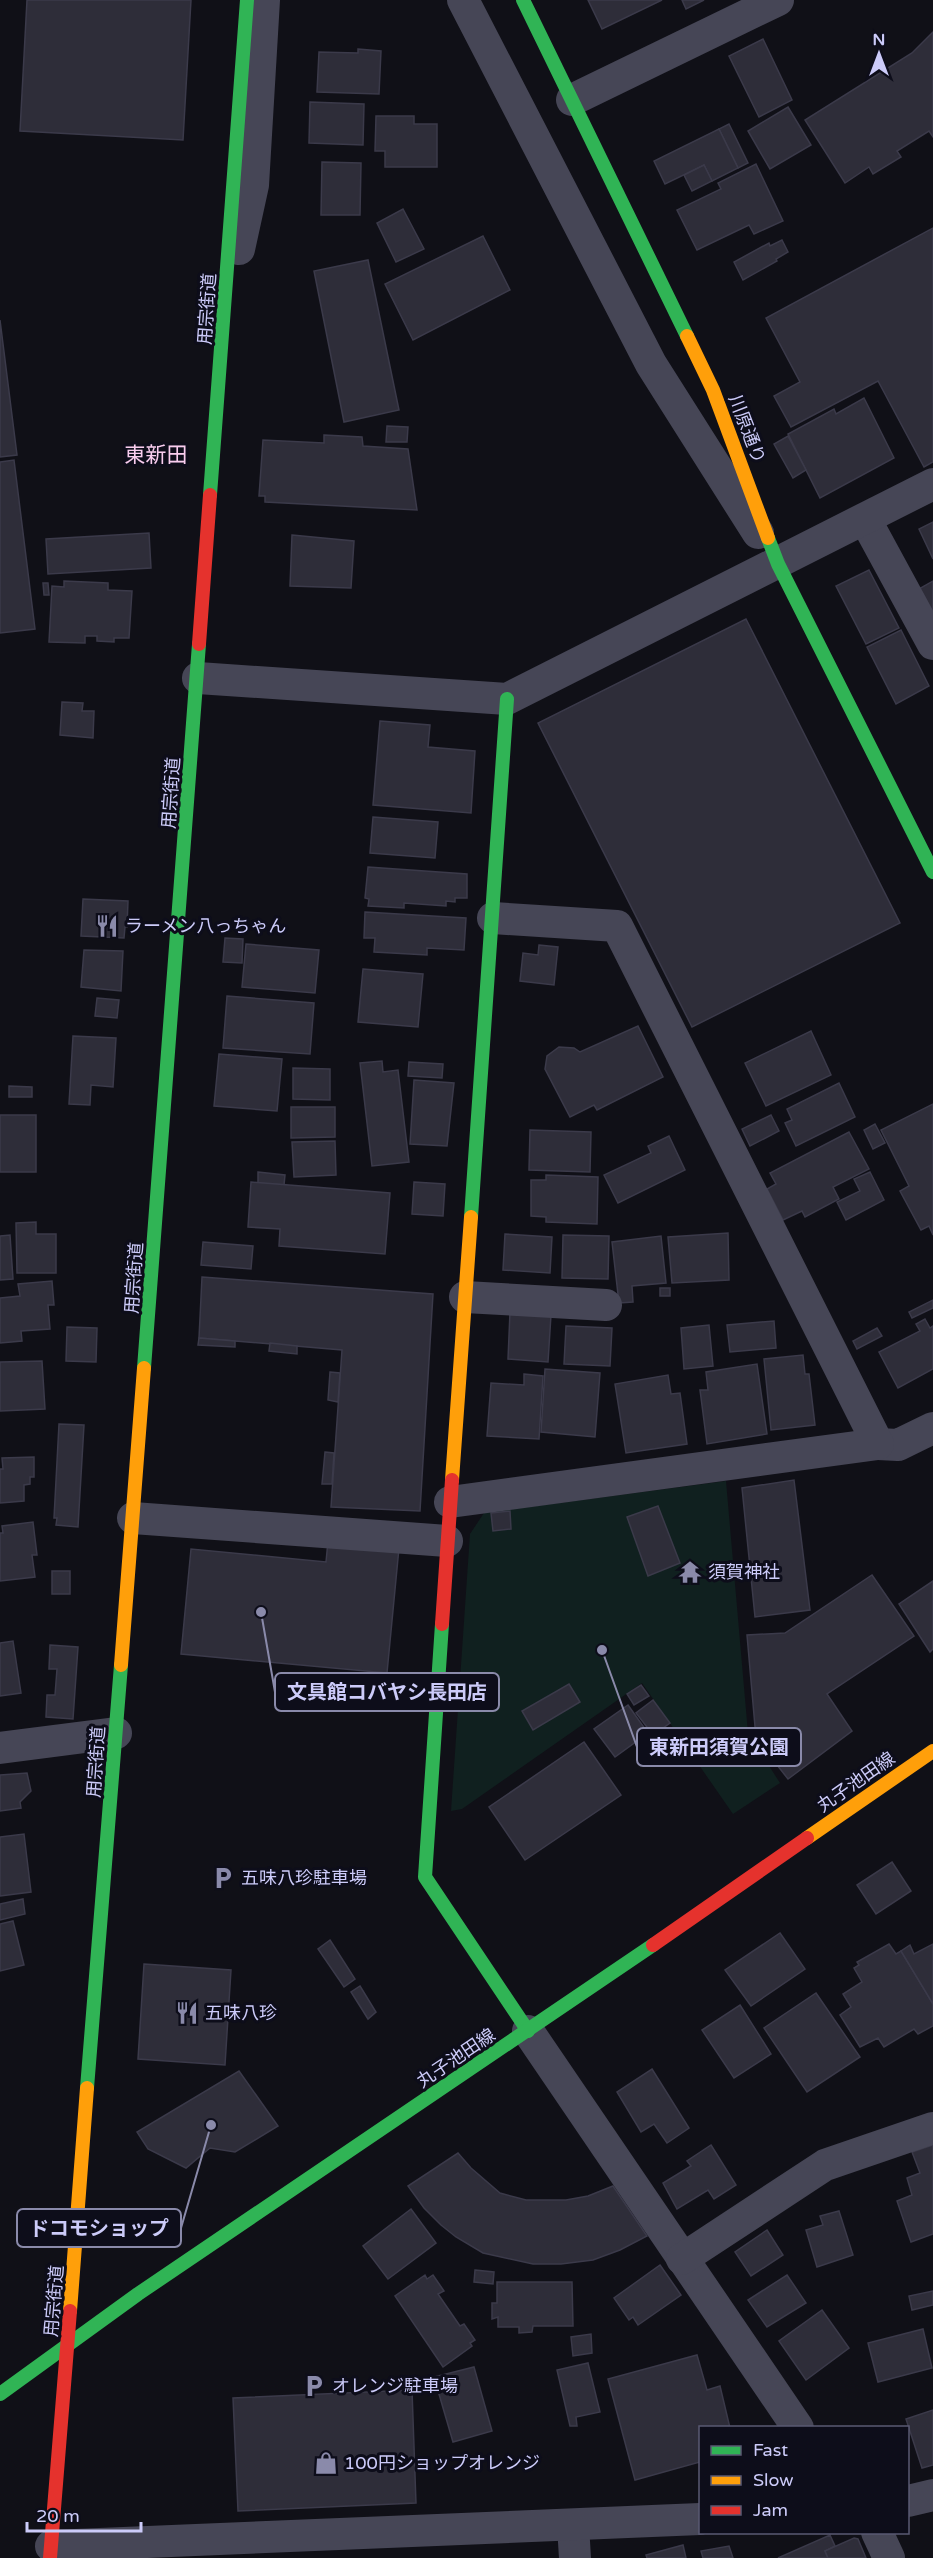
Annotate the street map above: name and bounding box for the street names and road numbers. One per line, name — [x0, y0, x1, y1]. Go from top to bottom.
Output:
street label: 用宗街道 — [194, 272, 220, 346]
street label: 川原通り — [724, 391, 770, 467]
street label: 用宗街道 — [158, 756, 184, 830]
street label: 用宗街道 — [121, 1241, 147, 1315]
street label: 用宗街道 — [83, 1725, 109, 1799]
street label: 丸子池田線 — [813, 1747, 899, 1817]
street label: 丸子池田線 — [413, 2024, 499, 2092]
street label: 用宗街道 — [40, 2264, 68, 2338]

